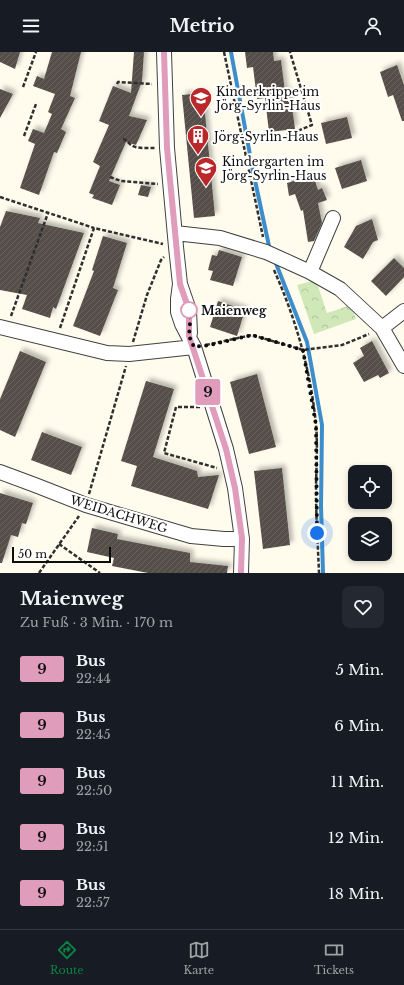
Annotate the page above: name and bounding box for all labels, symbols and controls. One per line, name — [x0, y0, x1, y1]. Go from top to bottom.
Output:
icon: menu — [20, 15, 42, 37]
text: Metrio — [170, 15, 234, 37]
icon: person — [362, 15, 384, 37]
place label: Kinderkrippe im Jörg-Syrlin-Haus — [214, 84, 321, 113]
school or university icon: Kinderkrippe im Jörg-Syrlin-Haus — [188, 85, 214, 118]
building icon: Jörg-Syrlin-Haus — [185, 123, 211, 156]
place label: Jörg-Syrlin-Haus — [212, 129, 319, 144]
place label: Kindergarten im Jörg-Syrlin-Haus — [220, 154, 327, 183]
school or university icon: Kindergarten im Jörg-Syrlin-Haus — [193, 155, 219, 188]
marker: Maienweg — [180, 301, 198, 319]
place label: Maienweg — [201, 303, 267, 318]
line badge: 9 — [195, 379, 221, 405]
text: 9 — [203, 383, 213, 401]
map controls — [348, 465, 392, 561]
button: locate — [348, 465, 392, 509]
street label: WEIDACHWEG — [68, 492, 170, 536]
button: layers — [348, 517, 392, 561]
your location — [307, 523, 327, 543]
scale bar — [12, 545, 111, 564]
text: 50 m — [18, 547, 47, 561]
button: heart — [342, 586, 384, 628]
text: Maienweg — [20, 587, 123, 610]
text: Zu Fuß · 3 Min. · 170 m — [20, 614, 173, 631]
text: Bus — [76, 651, 106, 670]
text: 9 — [37, 660, 47, 678]
text: 5 Min. — [335, 660, 384, 679]
text: 22:44 — [76, 670, 111, 687]
text: Bus — [76, 707, 106, 726]
text: 9 — [37, 716, 47, 734]
text: 6 Min. — [334, 716, 384, 735]
text: 22:45 — [76, 726, 111, 743]
text: Bus — [76, 763, 106, 782]
text: 9 — [37, 772, 47, 790]
text: 11 Min. — [331, 772, 384, 791]
text: 22:50 — [76, 782, 112, 799]
text: Bus — [76, 819, 106, 838]
text: 9 — [37, 828, 47, 846]
text: 12 Min. — [328, 828, 384, 847]
text: 22:51 — [76, 838, 109, 855]
text: Bus — [76, 875, 106, 894]
text: 9 — [37, 884, 47, 902]
text: 18 Min. — [328, 884, 384, 903]
text: 22:57 — [76, 894, 110, 911]
tab: Route — [50, 939, 84, 977]
tab: Karte — [184, 939, 214, 977]
tab: Tickets — [314, 939, 354, 977]

